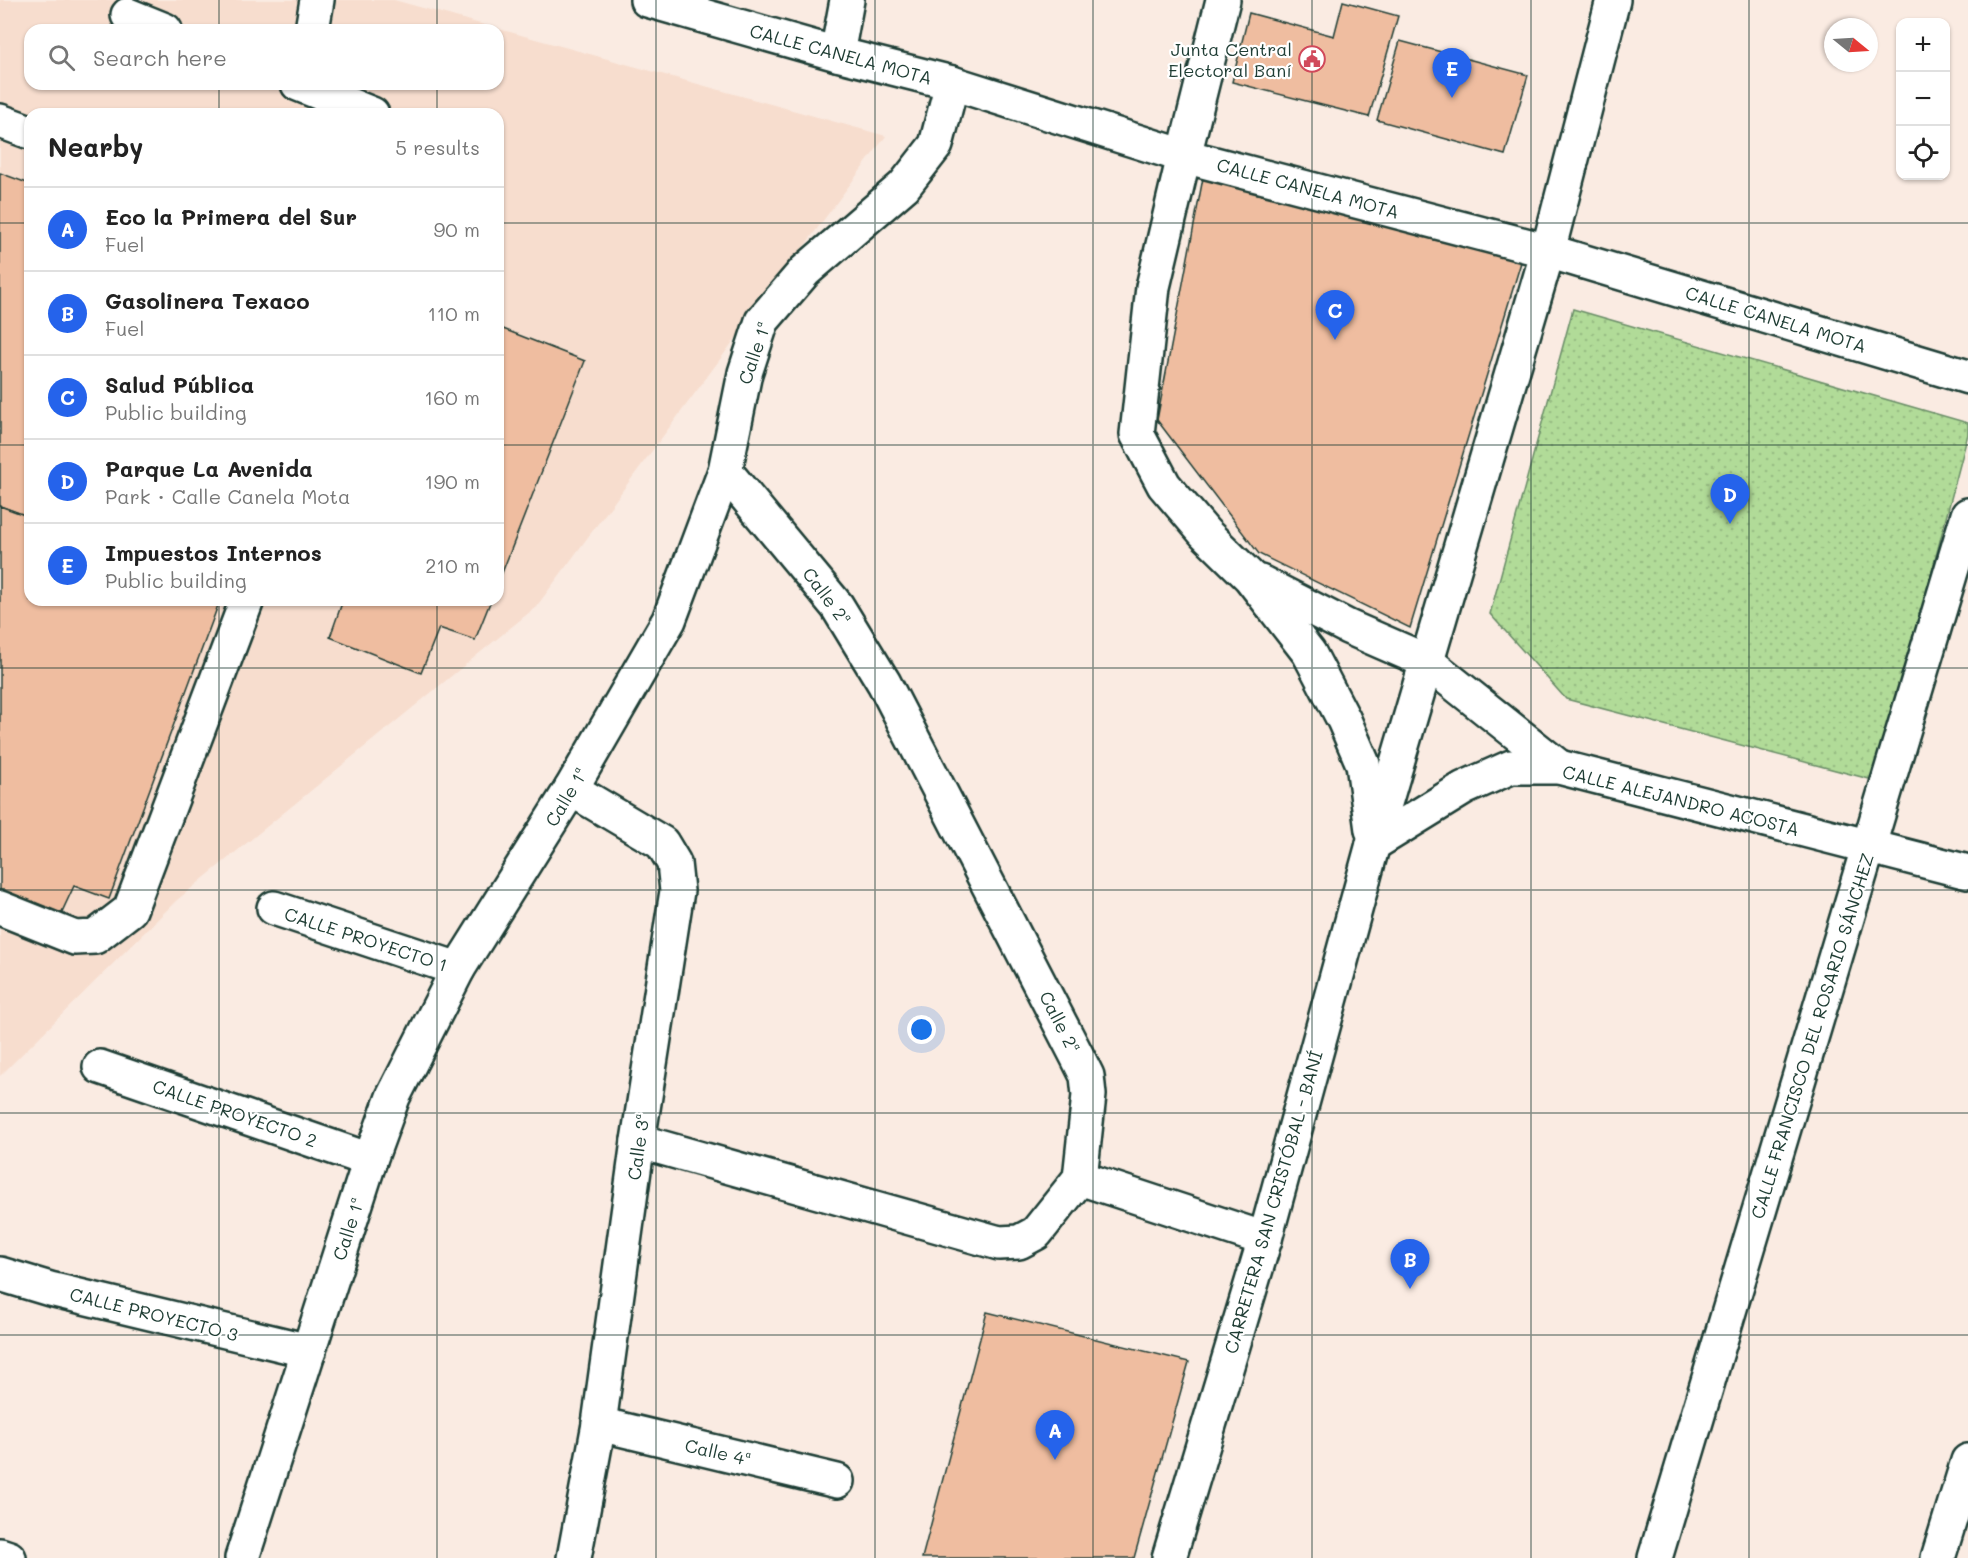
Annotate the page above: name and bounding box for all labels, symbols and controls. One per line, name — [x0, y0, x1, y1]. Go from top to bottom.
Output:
street label: CALLE CANELA MOTA — [747, 18, 935, 90]
north arrow — [1824, 18, 1878, 72]
map controls — [1896, 18, 1950, 180]
button: + — [1896, 18, 1950, 72]
search box — [24, 24, 504, 90]
place label: Junta Central Electoral Baní — [1168, 37, 1292, 82]
icon: search — [45, 41, 78, 74]
text: Search here — [93, 43, 227, 72]
public building icon: Junta Central Electoral Baní — [1297, 44, 1327, 74]
pin: E — [1432, 48, 1472, 98]
button: − — [1896, 72, 1950, 126]
button: locate — [1896, 126, 1950, 180]
text: Nearby — [48, 130, 143, 164]
text: 5 results — [395, 134, 480, 160]
street label: CALLE CANELA MOTA — [1214, 152, 1402, 224]
text: Eco la Primera del Sur — [105, 202, 357, 231]
text: A — [61, 216, 74, 242]
text: 90 m — [434, 216, 480, 242]
text: Fuel — [105, 231, 145, 257]
street label: CALLE CANELA MOTA — [1683, 280, 1869, 358]
text: Gasolinera Texaco — [105, 286, 310, 315]
pin: C — [1316, 290, 1354, 340]
text: B — [61, 300, 74, 326]
text: 110 m — [427, 300, 480, 326]
text: Fuel — [105, 315, 145, 341]
street label: Calle 1ª — [732, 319, 776, 387]
text: Salud Pública — [105, 370, 254, 399]
text: C — [60, 384, 75, 410]
text: 160 m — [424, 384, 480, 410]
text: Public building — [105, 399, 247, 425]
text: Parque La Avenida — [105, 454, 313, 483]
text: D — [60, 468, 75, 494]
text: 190 m — [425, 468, 480, 494]
pin: D — [1710, 474, 1750, 524]
text: Park · Calle Canela Mota — [105, 483, 351, 509]
text: Impuestos Internos — [105, 538, 322, 567]
text: E — [61, 552, 74, 578]
text: 210 m — [425, 552, 480, 578]
street label: Calle 2ª — [797, 562, 857, 630]
text: Public building — [105, 567, 247, 593]
street label: CALLE ALEJANDRO ACOSTA — [1560, 759, 1802, 841]
street label: Calle 1ª — [539, 763, 593, 831]
street label: CALLE FRANCISCO DEL ROSARIO SÁNCHEZ — [1745, 850, 1879, 1222]
street label: CALLE PROYECTO 1 — [281, 901, 451, 977]
street label: Calle 2ª — [1034, 987, 1086, 1057]
your location — [907, 1015, 936, 1044]
street label: CARRETERA SAN CRISTÓBAL - BANÍ — [1218, 1048, 1328, 1356]
street label: CALLE PROYECTO 2 — [150, 1074, 320, 1152]
street label: Calle 3ª — [621, 1112, 655, 1182]
street label: Calle 1ª — [327, 1195, 369, 1263]
pin: B — [1390, 1240, 1430, 1289]
street label: CALLE PROYECTO 3 — [67, 1281, 241, 1347]
pin: A — [1036, 1410, 1074, 1460]
street label: Calle 4ª — [683, 1433, 753, 1471]

